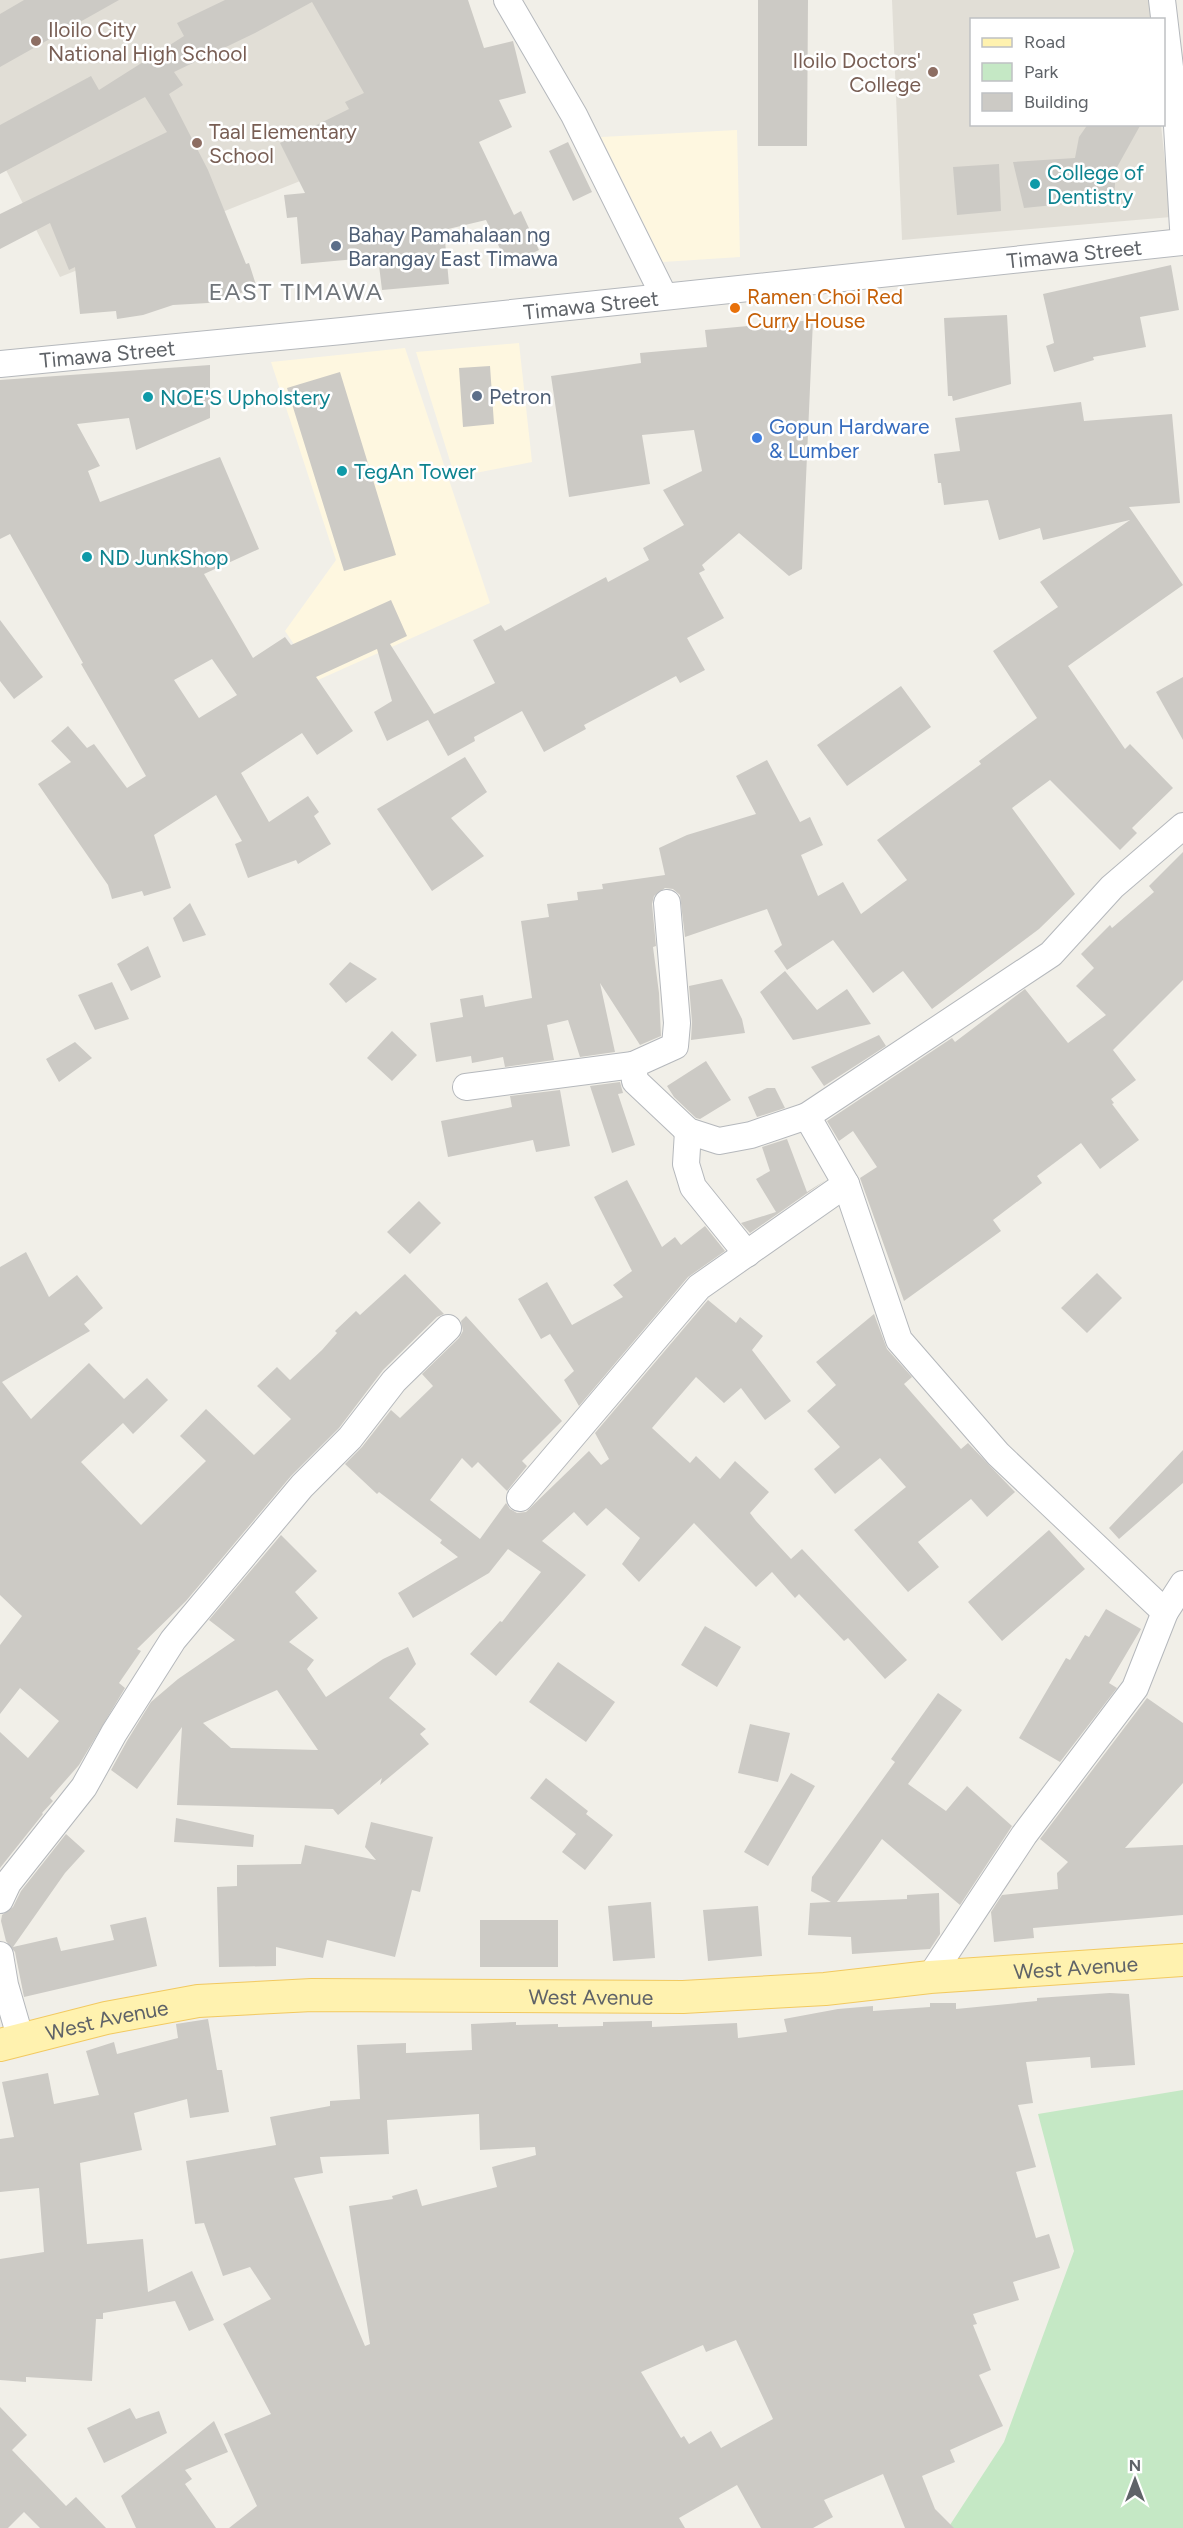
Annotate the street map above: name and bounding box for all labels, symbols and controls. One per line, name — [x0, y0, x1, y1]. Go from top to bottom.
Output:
place label: Iloilo City National High School — [48, 17, 247, 66]
legend — [970, 18, 1165, 126]
text: Road — [1024, 31, 1065, 53]
marker: Iloilo City National High School — [29, 34, 43, 48]
place label: Iloilo Doctors' College — [793, 48, 921, 97]
text: Park — [1024, 61, 1059, 83]
marker: Iloilo Doctors' College — [926, 65, 940, 79]
text: Building — [1024, 91, 1089, 113]
place label: Taal Elementary School — [209, 119, 357, 168]
marker: Taal Elementary School — [190, 136, 204, 150]
place label: College of Dentistry — [1047, 160, 1144, 209]
marker: College of Dentistry — [1028, 177, 1042, 191]
place label: Bahay Pamahalaan ng Barangay East Timawa — [348, 222, 558, 271]
street label: Timawa Street — [1005, 234, 1143, 273]
marker: Bahay Pamahalaan ng Barangay East Timawa — [329, 239, 343, 253]
district label: EAST TIMAWA — [209, 277, 383, 306]
place label: Ramen Choi Red Curry House — [747, 284, 903, 333]
street label: Timawa Street — [522, 285, 660, 324]
marker: Ramen Choi Red Curry House — [728, 301, 742, 315]
street label: Timawa Street — [39, 335, 176, 373]
place label: Petron — [489, 384, 551, 409]
place label: NOE'S Upholstery — [160, 385, 330, 410]
marker: Petron — [470, 389, 484, 403]
marker: NOE'S Upholstery — [141, 390, 155, 404]
place label: Gopun Hardware & Lumber — [769, 414, 930, 463]
marker: Gopun Hardware & Lumber — [750, 431, 764, 445]
place label: TegAn Tower — [354, 459, 476, 484]
marker: TegAn Tower — [335, 464, 349, 478]
place label: ND JunkShop — [99, 545, 229, 570]
marker: ND JunkShop — [80, 550, 94, 564]
street label: West Avenue — [1013, 1951, 1139, 1984]
street label: West Avenue — [528, 1984, 653, 2009]
street label: West Avenue — [43, 1994, 170, 2045]
north arrow — [1105, 2450, 1165, 2510]
text: N — [1129, 2456, 1141, 2475]

